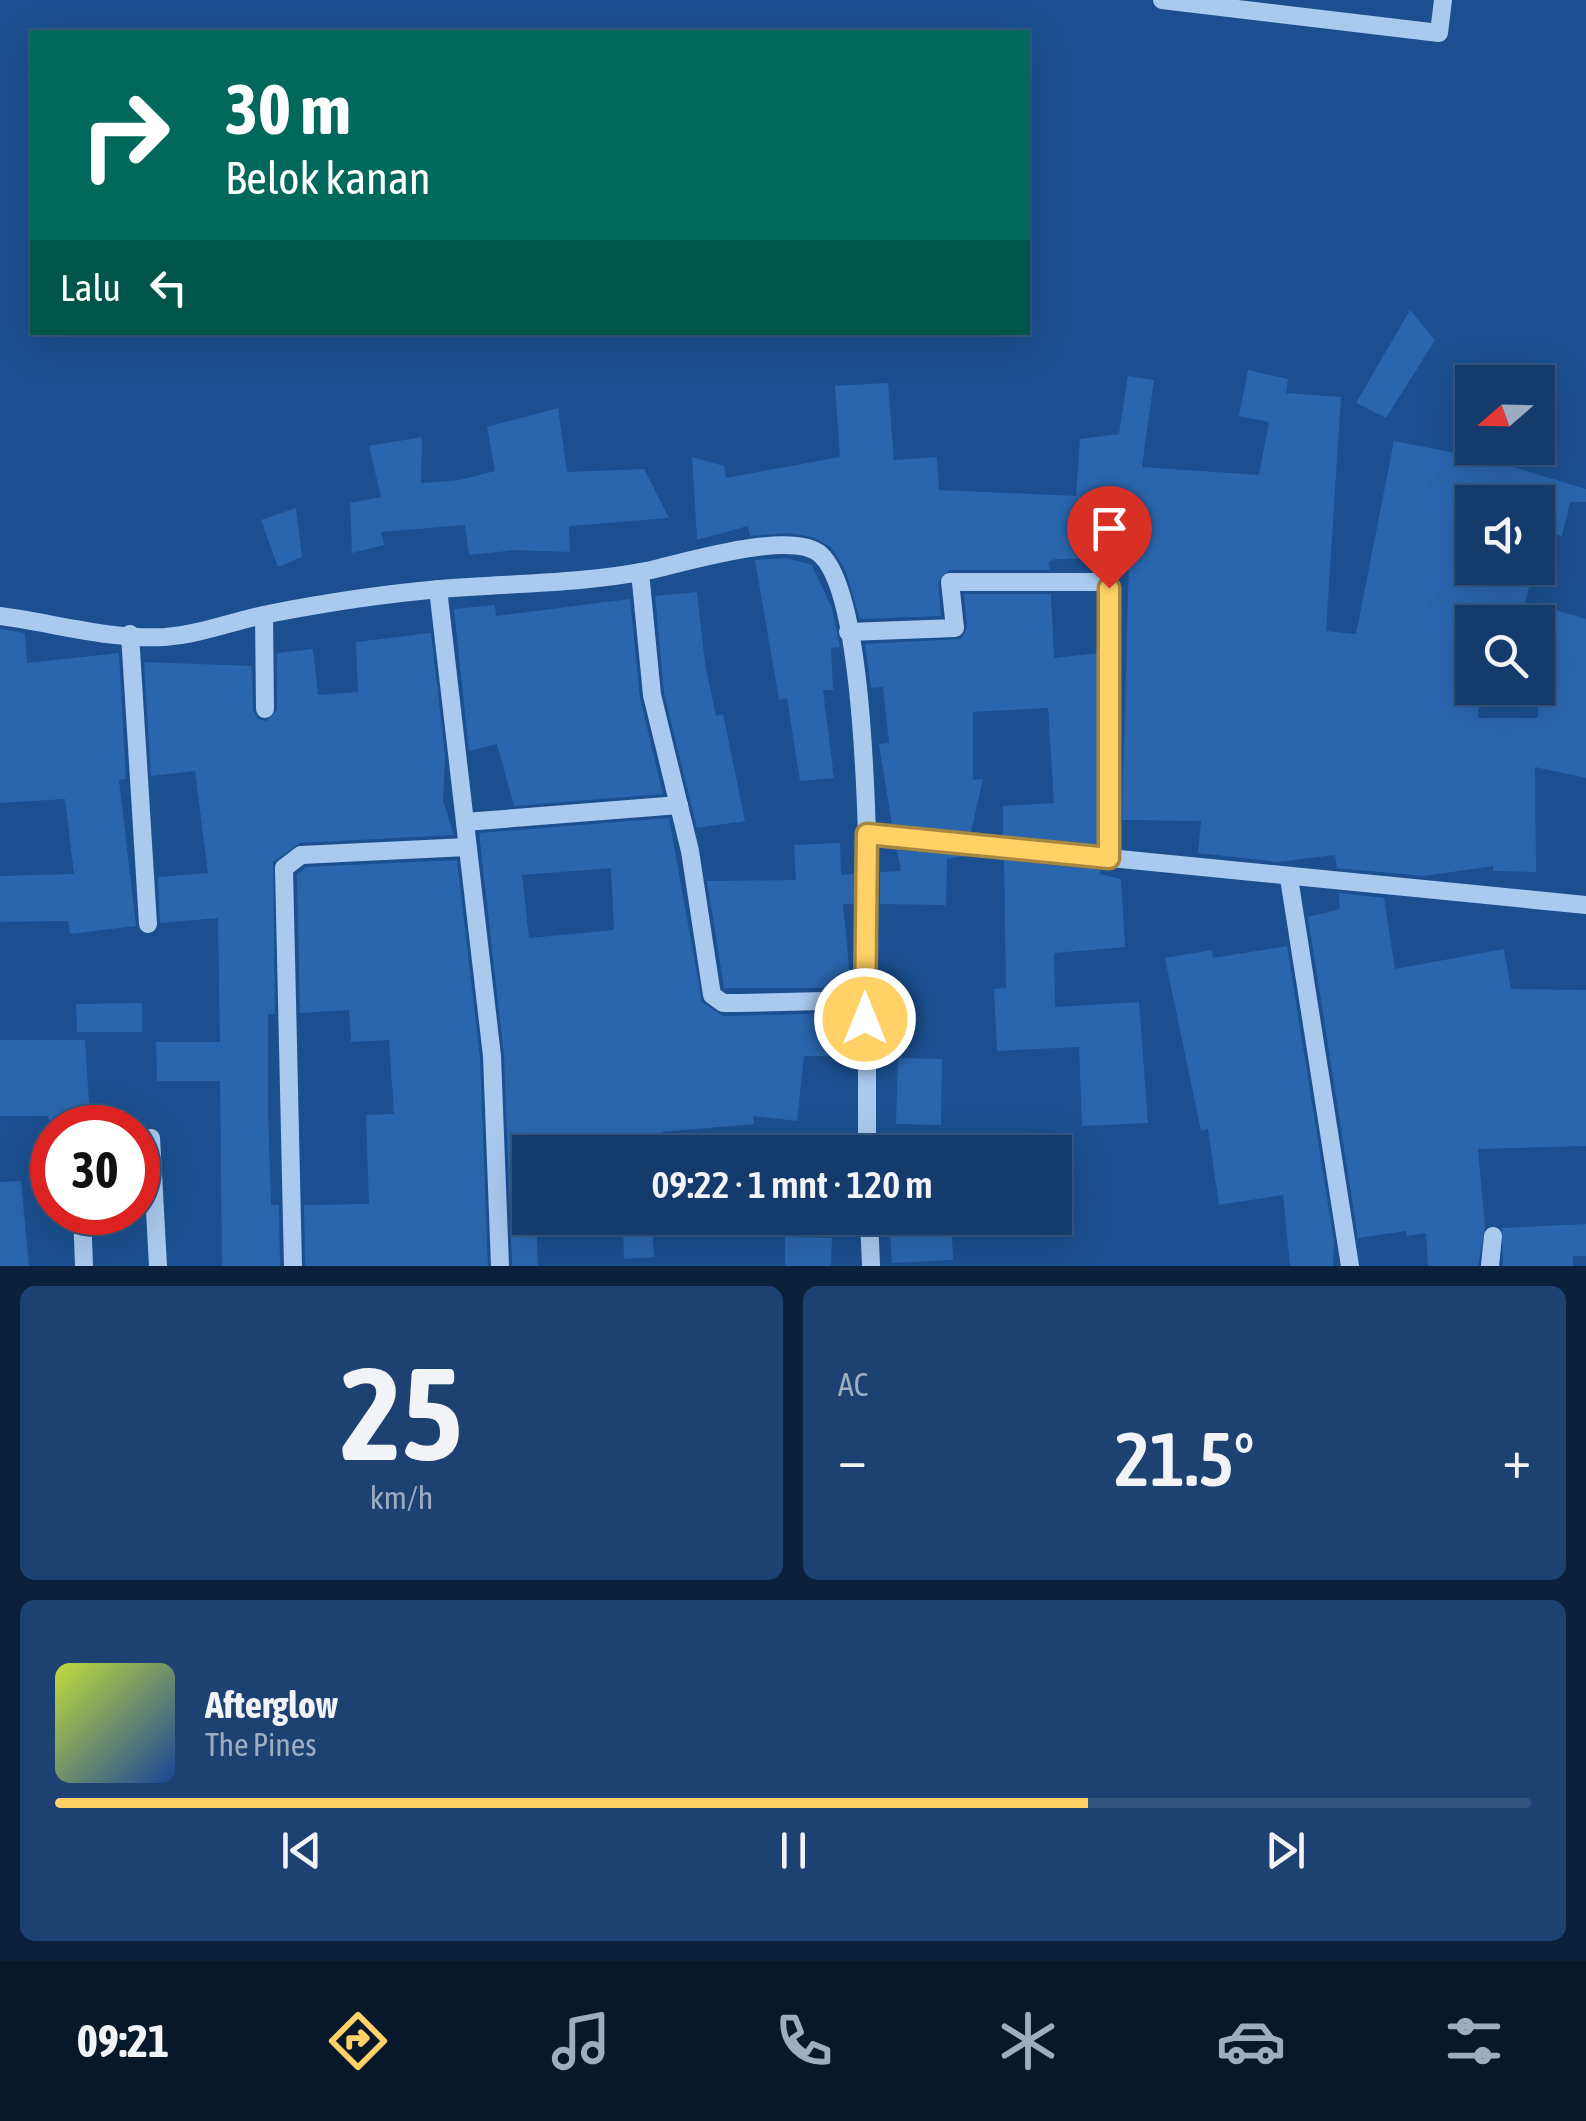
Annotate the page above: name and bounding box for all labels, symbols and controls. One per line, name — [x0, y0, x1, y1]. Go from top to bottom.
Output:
text: 30 m — [225, 69, 351, 149]
icon: right — [60, 70, 190, 200]
text: Belok kanan — [225, 152, 431, 204]
icon: left — [141, 260, 196, 315]
text: Lalu — [60, 266, 121, 309]
north arrow — [1455, 365, 1555, 465]
map controls — [1455, 365, 1555, 705]
button: sound — [1455, 485, 1555, 585]
pin — [1067, 486, 1152, 589]
icon: arrive — [1082, 501, 1137, 556]
button: search — [1455, 605, 1555, 705]
position arrow — [813, 967, 917, 1071]
speed limit sign: 30 — [30, 1105, 160, 1235]
text: 09:22 · 1 mnt · 120 m — [651, 1163, 933, 1206]
text: 25 — [340, 1339, 463, 1488]
text: AC — [838, 1366, 868, 1403]
text: 21.5° — [1115, 1416, 1254, 1502]
text: − — [838, 1427, 867, 1490]
text: + — [1502, 1427, 1531, 1490]
text: km/h — [370, 1479, 433, 1516]
text: Afterglow — [205, 1683, 338, 1726]
text: The Pines — [205, 1726, 317, 1763]
icon: previous — [274, 1823, 329, 1878]
icon: pause — [766, 1823, 821, 1878]
icon: next — [1258, 1823, 1313, 1878]
icon: directions — [323, 2006, 393, 2076]
icon: music — [546, 2006, 616, 2076]
icon: phone — [769, 2006, 839, 2076]
icon: climate — [993, 2006, 1063, 2076]
icon: car — [1216, 2006, 1286, 2076]
icon: filters — [1439, 2006, 1509, 2076]
text: 09:21 — [77, 2015, 169, 2067]

